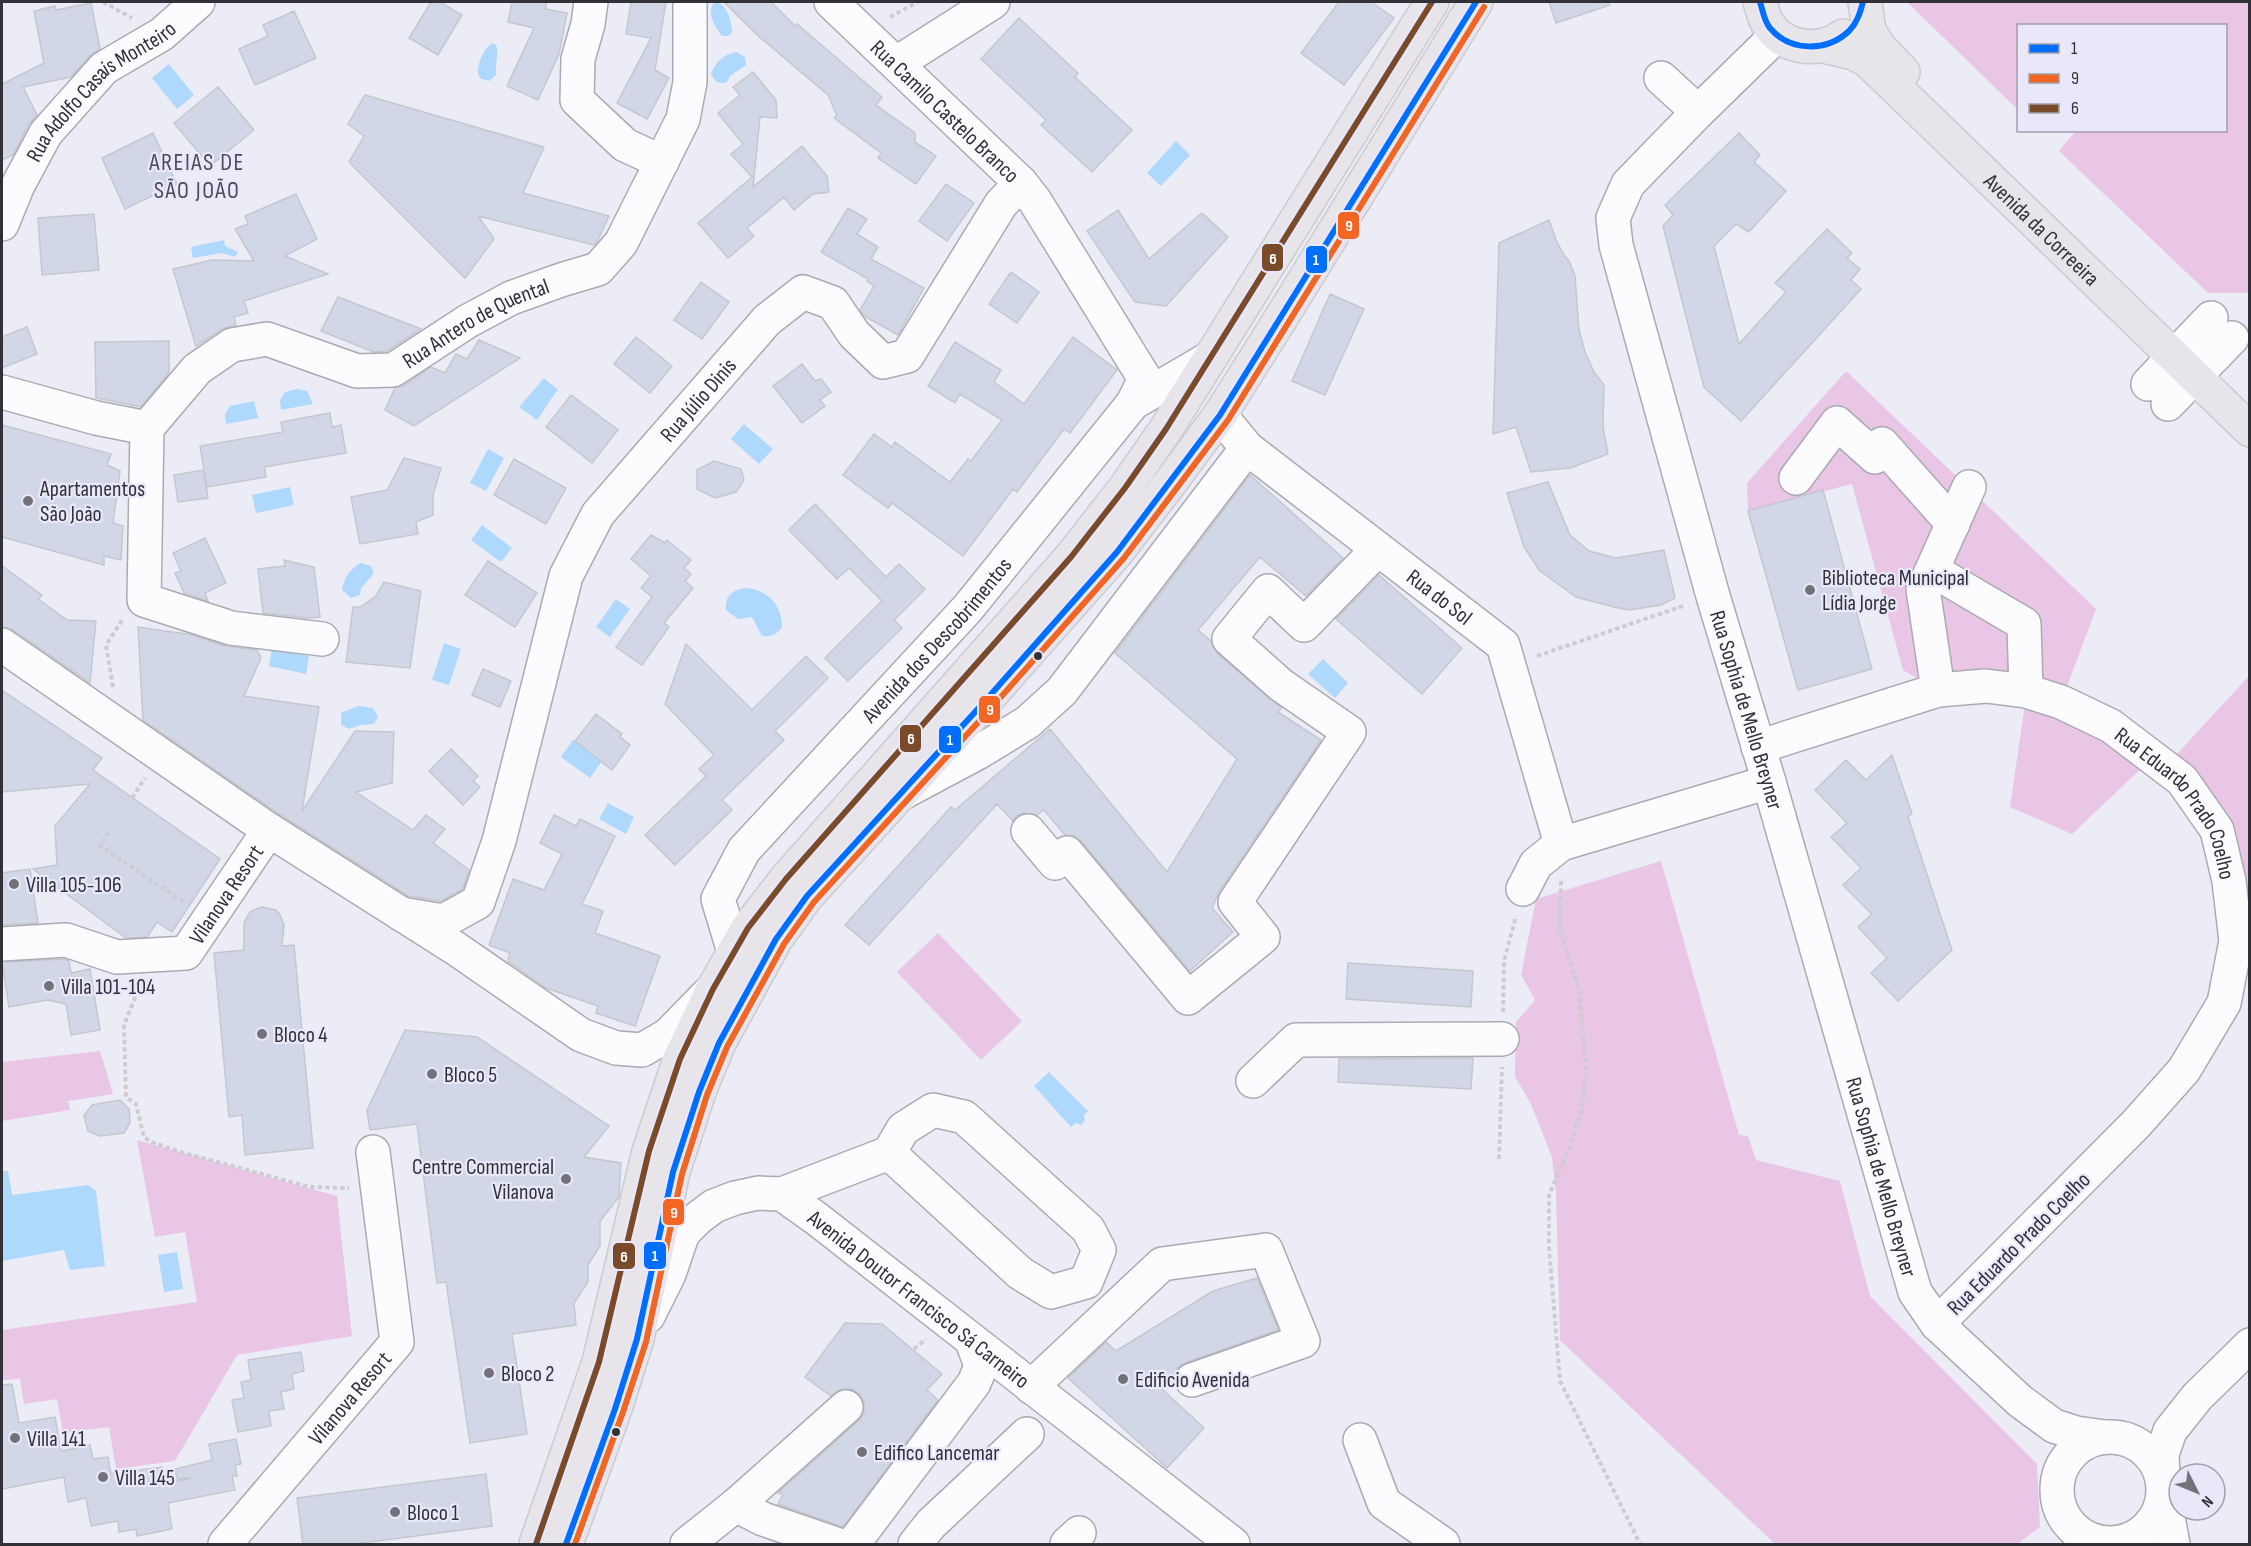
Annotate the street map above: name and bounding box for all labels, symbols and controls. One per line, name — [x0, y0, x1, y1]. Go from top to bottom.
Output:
street label: Rua Adolfo Casais Monteiro — [21, 16, 182, 167]
legend — [2017, 24, 2227, 132]
street label: Rua Camilo Castelo Branco — [864, 35, 1024, 189]
text: 1 — [2071, 38, 2078, 59]
text: 9 — [2071, 68, 2079, 89]
text: 6 — [2071, 98, 2079, 119]
district label: AREIAS DE SÃO JOÃO — [148, 148, 245, 205]
street label: Avenida da Correeira — [1977, 168, 2105, 292]
line badge: 9 — [1337, 211, 1360, 240]
text: 9 — [1345, 217, 1353, 236]
line badge: 6 — [1261, 243, 1284, 272]
line badge: 1 — [1305, 245, 1328, 274]
text: 6 — [1269, 250, 1277, 269]
text: 1 — [1313, 251, 1320, 270]
street label: Rua Antero de Quental — [398, 273, 553, 375]
street label: Rua Júlio Dinis — [655, 353, 743, 448]
place label: Apartamentos São João — [39, 476, 145, 528]
marker: Apartamentos São João — [21, 494, 35, 508]
street label: Avenida dos Descobrimentos — [856, 553, 1018, 729]
street label: Rua do Sol — [1401, 564, 1477, 631]
place label: Biblioteca Municipal Lídia Jorge — [1822, 565, 1969, 617]
marker: Biblioteca Municipal Lídia Jorge — [1803, 583, 1817, 597]
street label: Rua Sophia de Mello Breyner — [1703, 607, 1788, 813]
unlabelled marker — [1032, 650, 1044, 662]
line badge: 9 — [978, 695, 1001, 724]
text: 9 — [986, 701, 994, 720]
street label: Rua Eduardo Prado Coelho — [2109, 722, 2240, 882]
line badge: 6 — [899, 724, 922, 753]
line badge: 1 — [938, 725, 962, 754]
text: 6 — [907, 730, 915, 749]
text: 1 — [947, 731, 954, 750]
street label: Vilanova Resort — [184, 840, 270, 950]
place label: Villa 105-106 — [26, 872, 122, 899]
marker: Villa 105-106 — [7, 877, 21, 891]
place label: Villa 101-104 — [61, 974, 155, 1001]
marker: Villa 101-104 — [42, 979, 56, 993]
place label: Bloco 4 — [274, 1022, 328, 1049]
marker: Bloco 4 — [255, 1027, 269, 1041]
place label: Bloco 5 — [444, 1062, 497, 1089]
marker: Bloco 5 — [425, 1067, 439, 1081]
street label: Rua Sophia de Mello Breyner — [1839, 1074, 1922, 1280]
place label: Centre Commercial Vilanova — [412, 1154, 554, 1206]
street label: Rua Eduardo Prado Coelho — [1942, 1167, 2096, 1321]
marker: Centre Commercial Vilanova — [559, 1172, 573, 1186]
line badge: 9 — [662, 1198, 685, 1226]
text: 9 — [670, 1204, 678, 1223]
street label: Avenida Doutor Francisco Sá Carneiro — [801, 1204, 1034, 1395]
line badge: 1 — [643, 1241, 667, 1270]
line badge: 6 — [612, 1242, 636, 1270]
text: 1 — [652, 1247, 659, 1266]
text: 6 — [620, 1248, 628, 1267]
street label: Vilanova Resort — [303, 1346, 398, 1451]
place label: Bloco 2 — [501, 1361, 554, 1388]
marker: Bloco 2 — [482, 1366, 496, 1380]
place label: Edificio Avenida — [1135, 1367, 1250, 1394]
marker: Edificio Avenida — [1116, 1372, 1130, 1386]
place label: Villa 141 — [27, 1426, 86, 1453]
unlabelled marker — [610, 1426, 622, 1438]
marker: Villa 141 — [8, 1431, 22, 1445]
place label: Edifico Lancemar — [874, 1440, 1000, 1467]
marker: Edifico Lancemar — [855, 1445, 869, 1459]
north arrow — [2167, 1462, 2227, 1522]
place label: Villa 145 — [115, 1465, 175, 1492]
marker: Villa 145 — [96, 1470, 110, 1484]
text: N — [2197, 1492, 2217, 1511]
place label: Bloco 1 — [407, 1500, 459, 1527]
marker: Bloco 1 — [388, 1505, 402, 1519]

